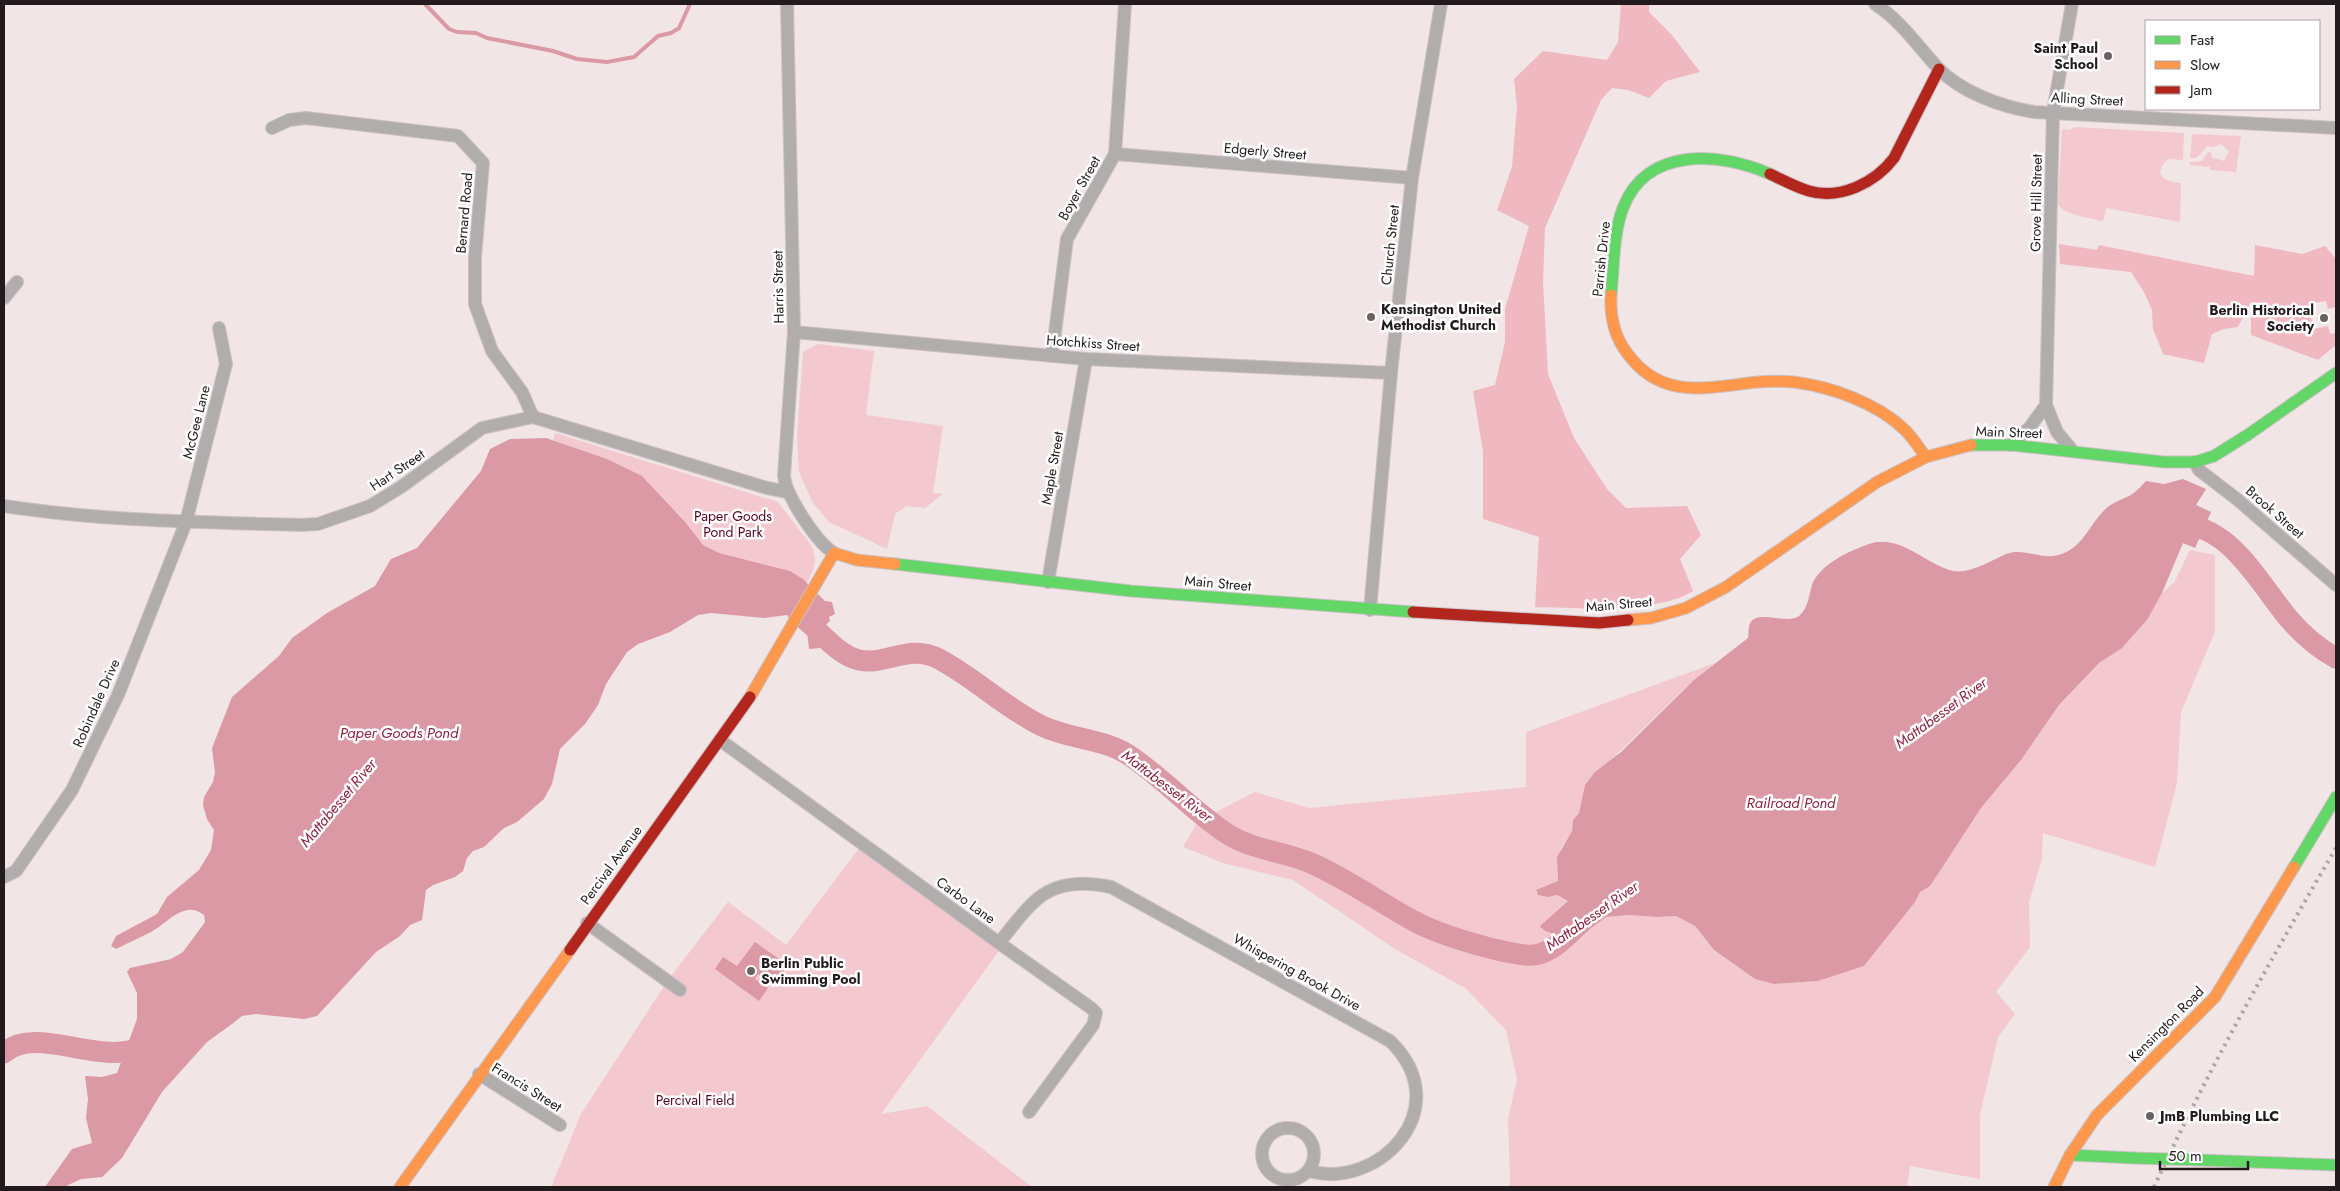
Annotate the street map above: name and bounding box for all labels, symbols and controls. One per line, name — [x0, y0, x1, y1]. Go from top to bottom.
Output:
legend — [2145, 20, 2320, 110]
text: Fast — [2190, 29, 2214, 51]
place label: Saint Paul School — [2033, 38, 2098, 74]
marker: Saint Paul School — [2102, 50, 2114, 62]
text: Slow — [2190, 54, 2221, 76]
text: Jam — [2188, 79, 2213, 101]
street label: Alling Street — [2050, 87, 2124, 111]
street label: Edgerly Street — [1223, 137, 1308, 165]
street label: Boyer Street — [1053, 152, 1105, 224]
street label: Grove Hill Street — [2025, 153, 2047, 252]
street label: Bernard Road — [451, 172, 477, 254]
street label: Church Street — [1376, 203, 1404, 286]
street label: Parrish Drive — [1587, 220, 1615, 298]
street label: Harris Street — [767, 250, 789, 324]
place label: Kensington United Methodist Church — [1381, 299, 1501, 335]
place label: Berlin Historical Society — [2209, 300, 2315, 336]
marker: Kensington United Methodist Church — [1365, 311, 1377, 323]
marker: Berlin Historical Society — [2318, 312, 2330, 324]
street label: Hotchkiss Street — [1046, 330, 1141, 356]
street label: McGee Lane — [177, 383, 215, 461]
street label: Main Street — [1975, 421, 2043, 443]
street label: Maple Street — [1036, 429, 1068, 506]
street label: Hart Street — [365, 444, 429, 496]
street label: Brook Street — [2241, 481, 2309, 543]
park label: Paper Goods Pond Park — [694, 506, 772, 542]
street label: Main Street — [1184, 570, 1253, 596]
street label: Main Street — [1585, 591, 1654, 617]
street label: Robindale Drive — [68, 656, 124, 750]
water label: Mattabesset River — [1890, 671, 1992, 754]
water label: Paper Goods Pond — [340, 722, 459, 744]
water label: Mattabesset River — [1117, 744, 1218, 828]
water label: Mattabesset River — [295, 753, 382, 852]
water label: Railroad Pond — [1747, 792, 1836, 814]
street label: Percival Avenue — [575, 821, 647, 909]
street label: Carbo Lane — [932, 872, 1000, 928]
water label: Mattabesset River — [1541, 875, 1644, 956]
street label: Whispering Brook Drive — [1230, 929, 1364, 1015]
place label: Berlin Public Swimming Pool — [761, 953, 860, 989]
marker: Berlin Public Swimming Pool — [745, 965, 757, 977]
street label: Kensington Road — [2124, 982, 2208, 1066]
street label: Francis Street — [488, 1058, 566, 1117]
park label: Percival Field — [656, 1090, 734, 1110]
place label: JmB Plumbing LLC — [2157, 1106, 2279, 1126]
marker: JmB Plumbing LLC — [2144, 1110, 2156, 1122]
scale bar — [2160, 1138, 2248, 1170]
text: 50 m — [2168, 1145, 2202, 1167]

